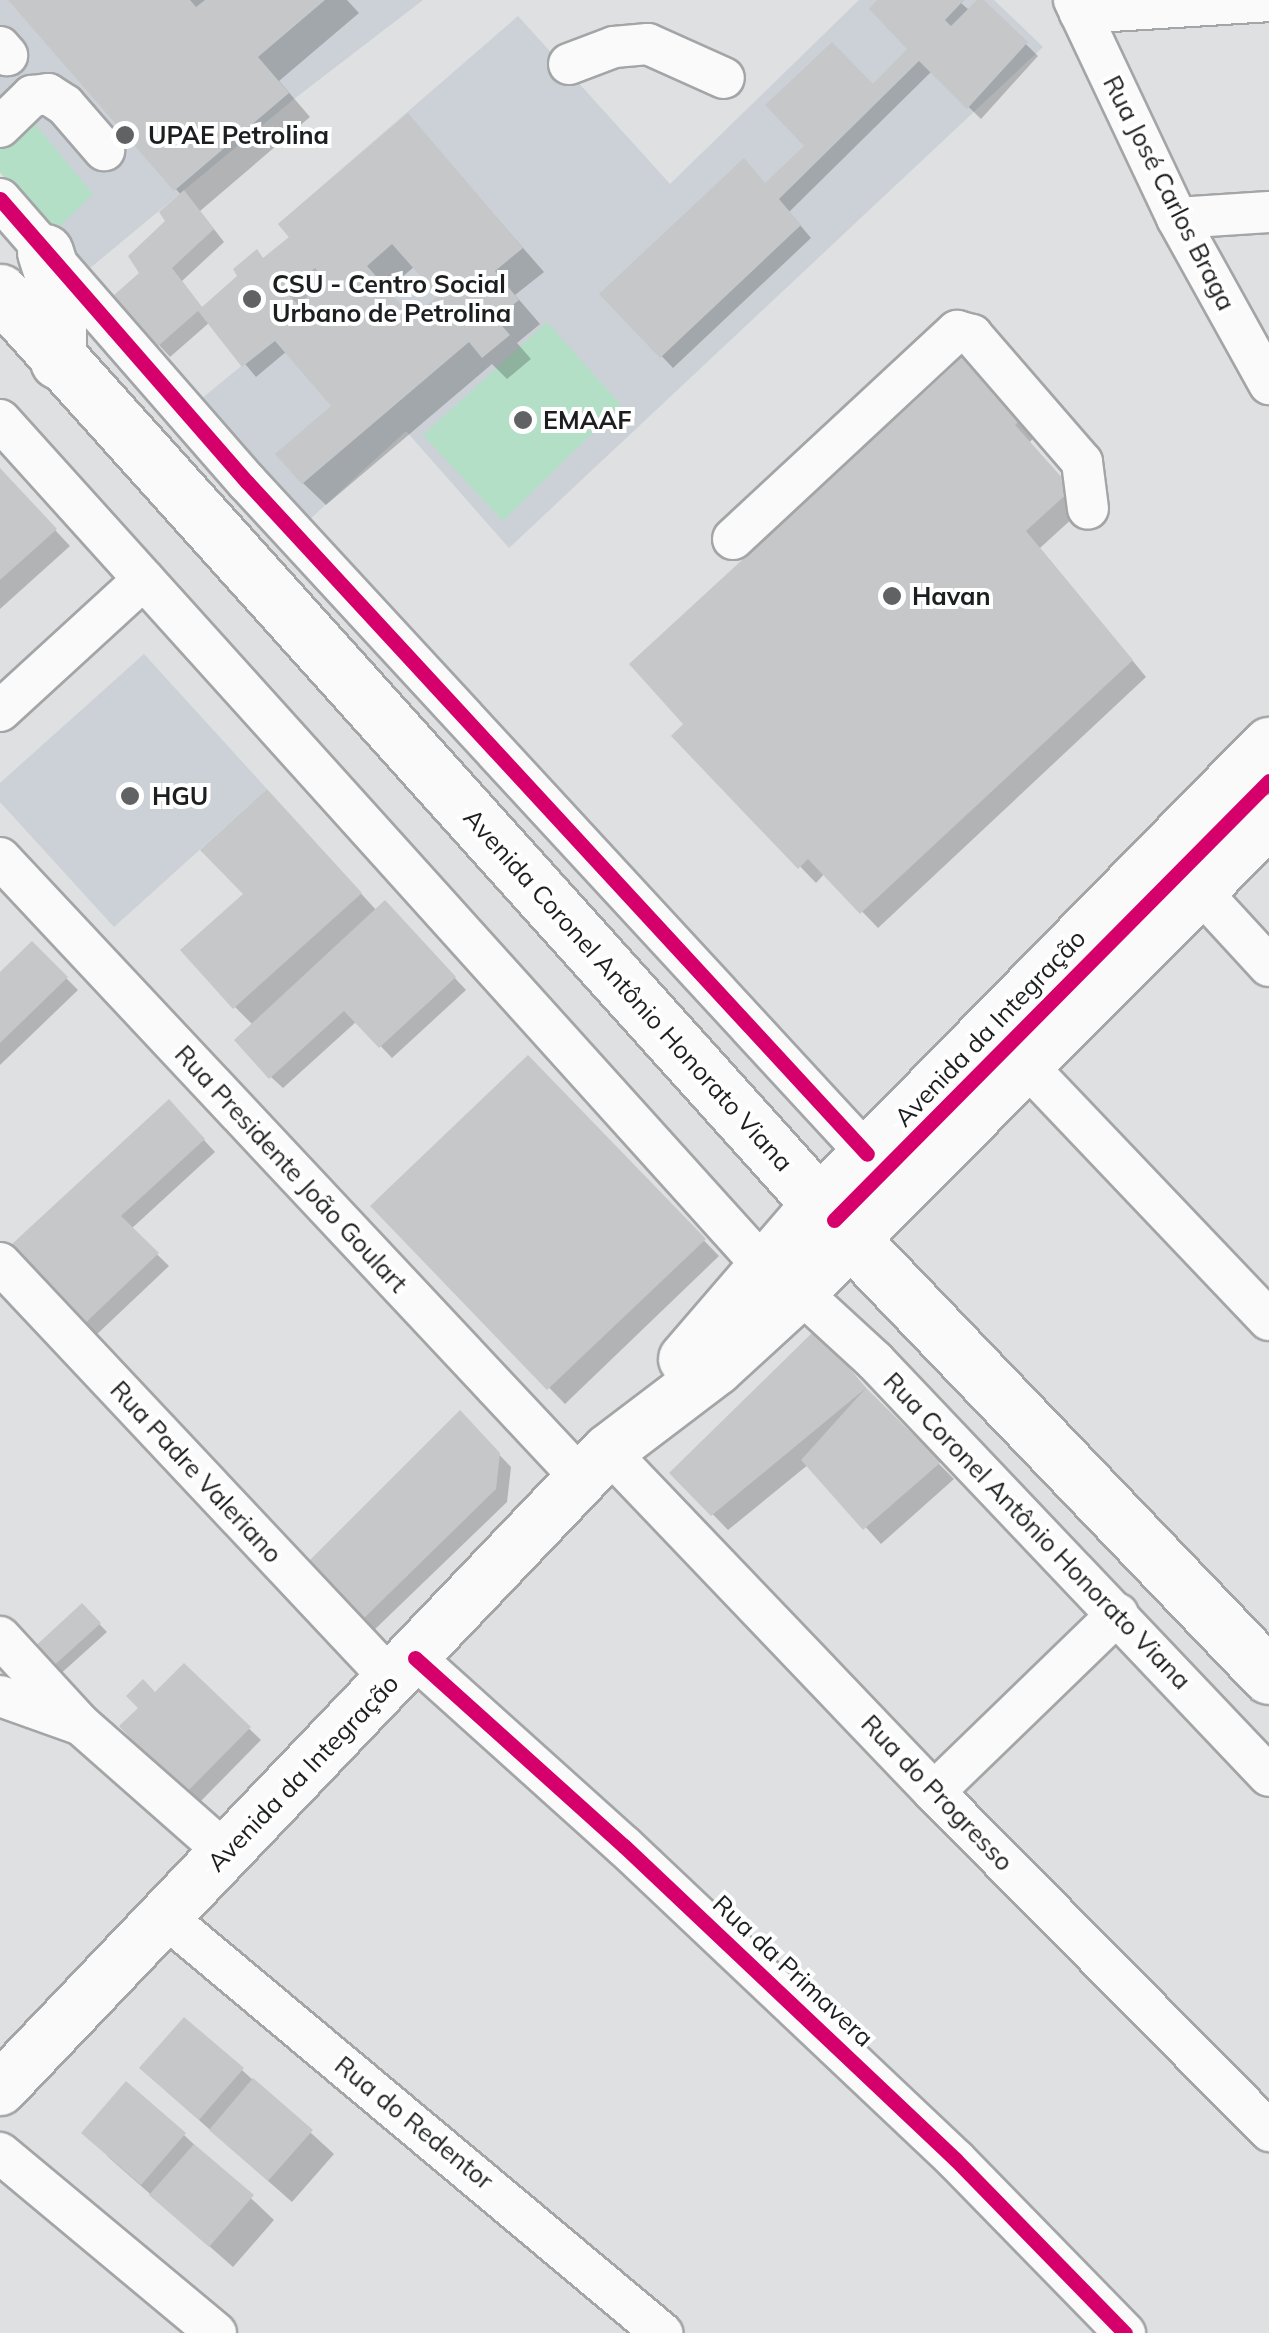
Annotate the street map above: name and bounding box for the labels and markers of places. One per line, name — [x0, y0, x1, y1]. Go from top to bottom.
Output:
place label: UPAE Petrolina — [148, 120, 329, 150]
marker: UPAE Petrolina — [112, 122, 138, 148]
place label: CSU - Centro Social Urbano de Petrolina — [272, 270, 511, 329]
marker: CSU - Centro Social Urbano de Petrolina — [241, 288, 263, 310]
place label: EMAAF — [543, 405, 631, 435]
marker: EMAAF — [512, 409, 534, 431]
place label: Havan — [912, 581, 991, 611]
marker: Havan — [881, 585, 903, 607]
place label: HGU — [152, 781, 208, 811]
marker: HGU — [117, 783, 143, 809]

